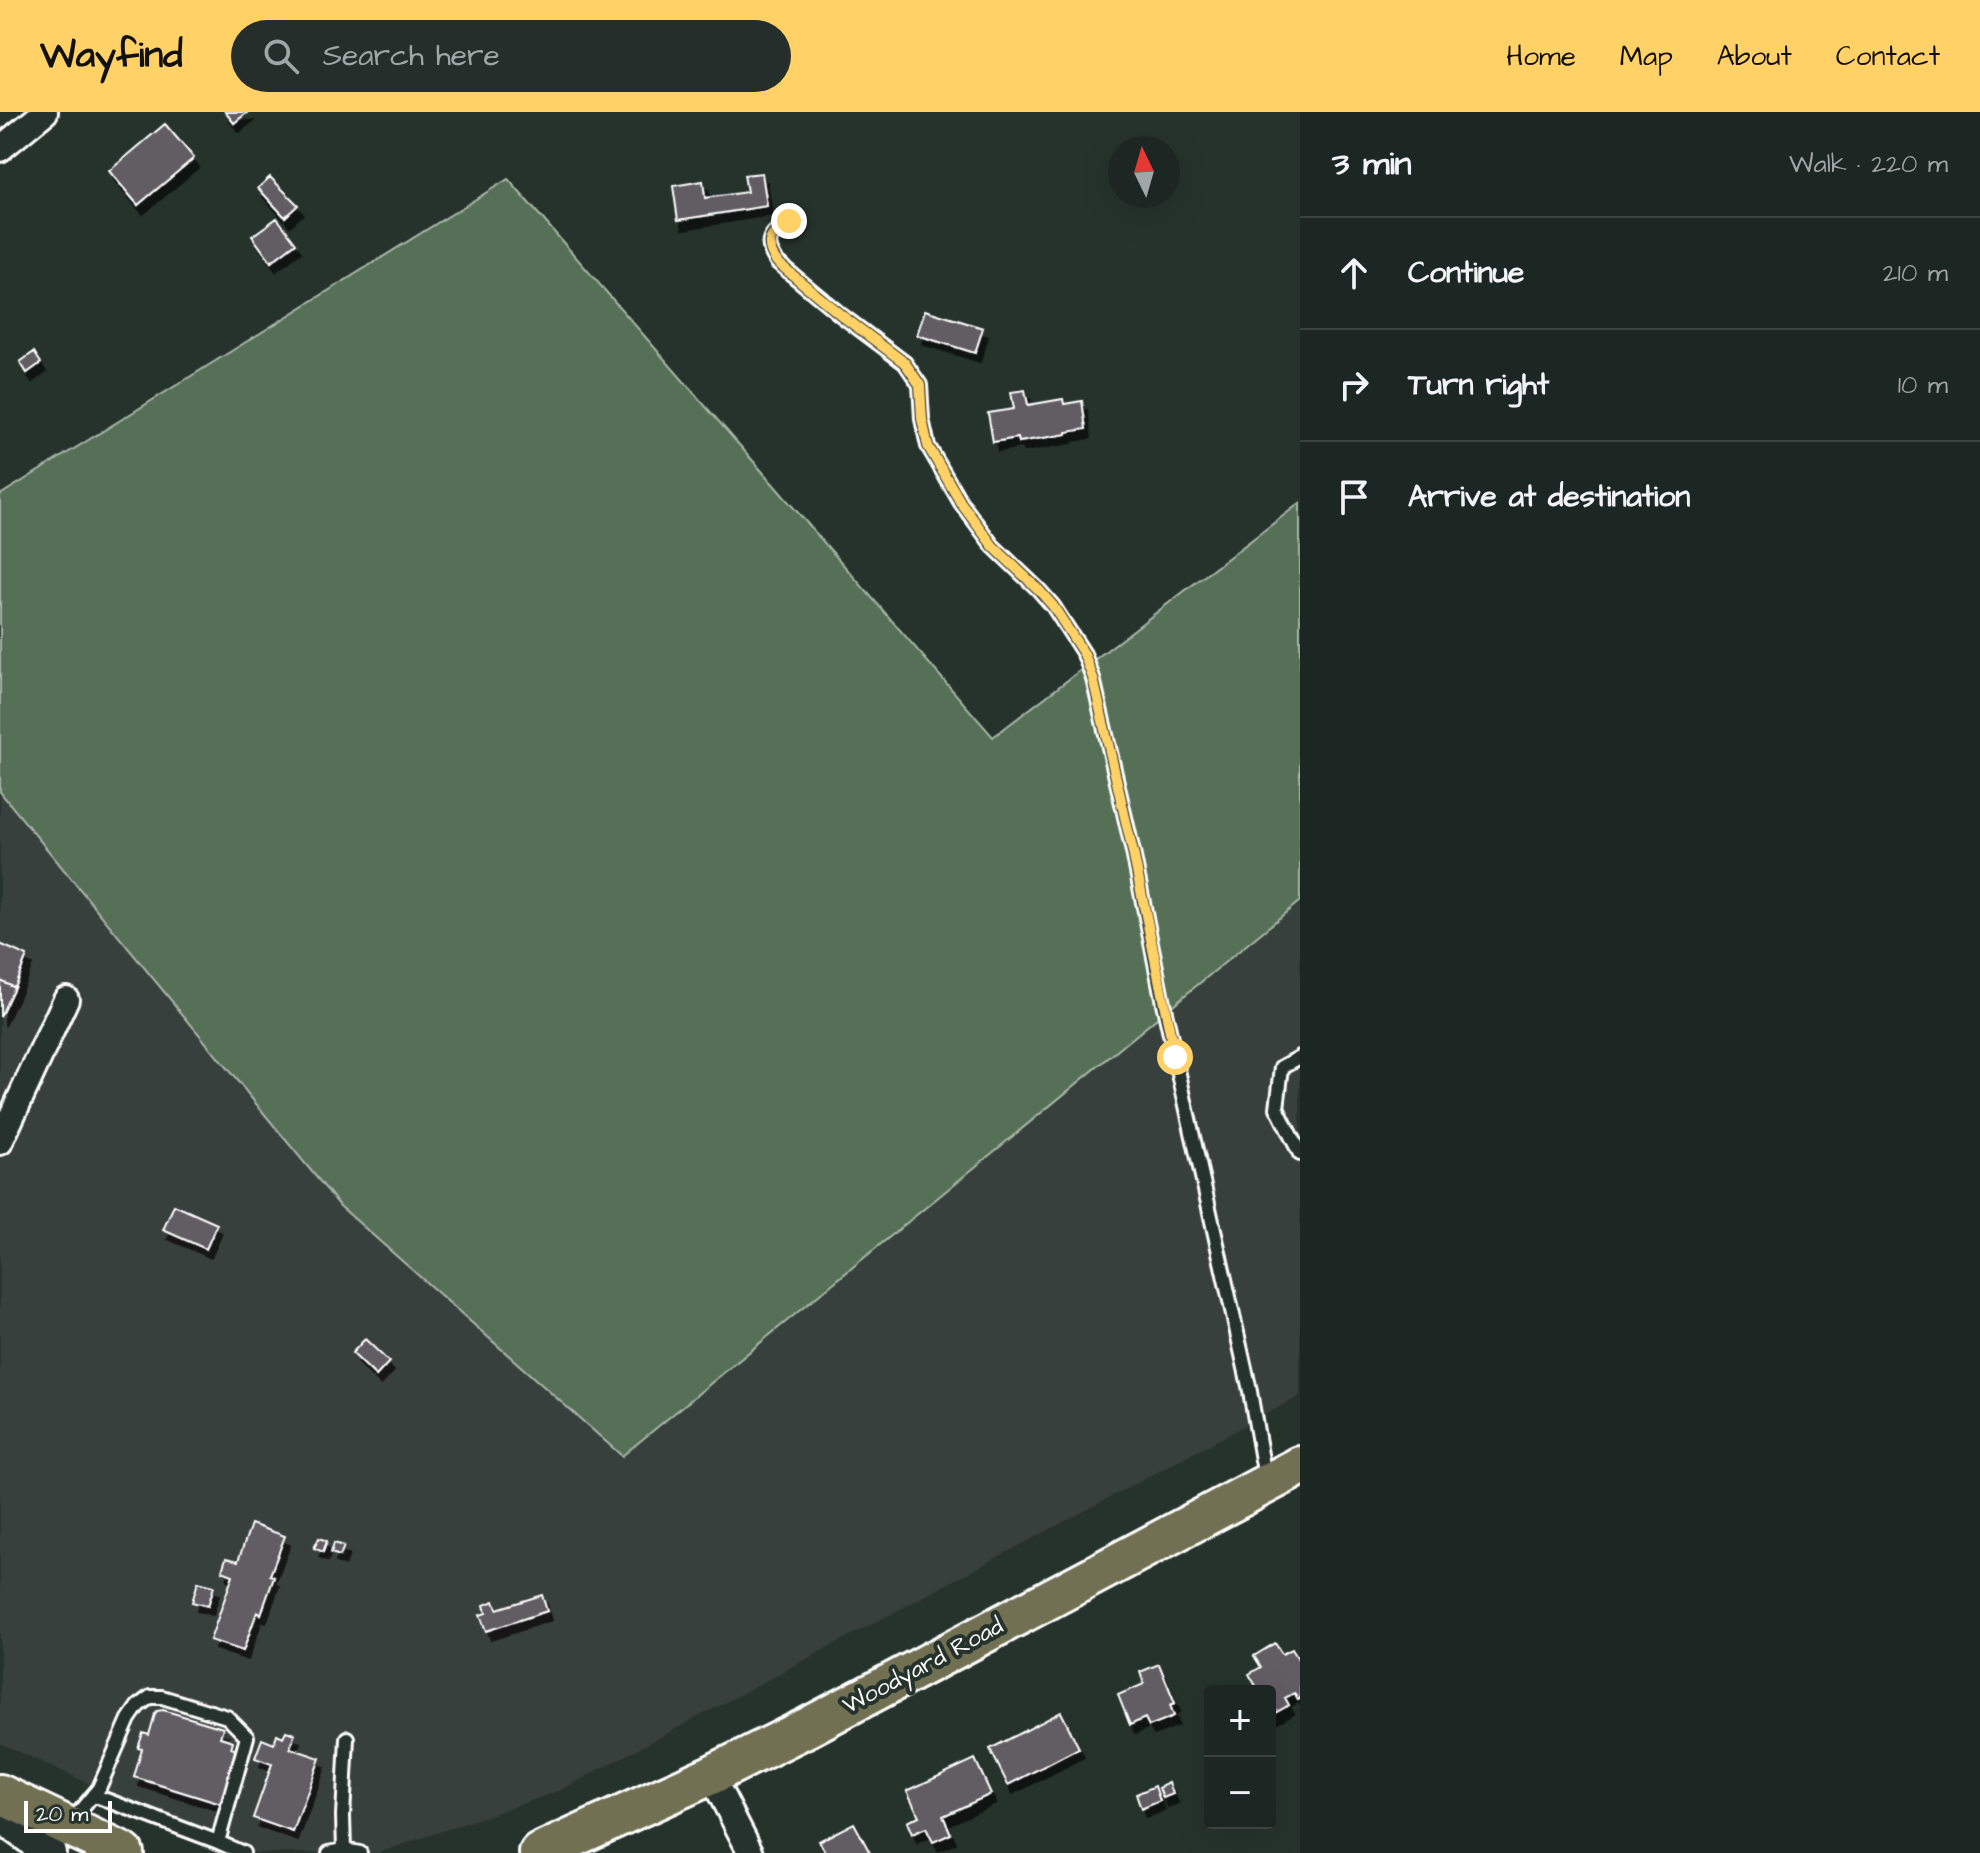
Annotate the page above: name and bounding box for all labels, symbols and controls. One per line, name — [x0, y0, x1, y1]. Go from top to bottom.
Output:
search box — [231, 20, 791, 92]
text: Wayfind — [40, 30, 183, 82]
icon: search — [259, 34, 303, 78]
text: Search here — [323, 35, 500, 77]
text: Home — [1506, 37, 1576, 76]
text: Map — [1620, 37, 1673, 76]
text: About — [1717, 37, 1792, 76]
text: Contact — [1836, 37, 1940, 76]
north arrow — [1108, 136, 1180, 208]
text: 3 min — [1332, 140, 1412, 188]
text: Walk · 220 m — [1789, 146, 1948, 182]
route end — [771, 203, 807, 239]
icon: ahead — [1332, 251, 1376, 295]
text: Continue — [1408, 252, 1524, 294]
text: 210 m — [1883, 255, 1948, 291]
icon: right — [1332, 363, 1376, 407]
text: Turn right — [1408, 364, 1549, 406]
text: 10 m — [1898, 367, 1948, 403]
icon: arrive — [1332, 475, 1376, 519]
text: Arrive at destination — [1408, 476, 1690, 518]
route start — [1157, 1039, 1193, 1075]
street label: Woodyard Road — [837, 1609, 1010, 1724]
map controls — [1204, 1685, 1276, 1829]
button: + — [1204, 1685, 1276, 1757]
button: − — [1204, 1757, 1276, 1829]
scale bar — [24, 1797, 112, 1833]
text: 20 m — [36, 1799, 88, 1830]

